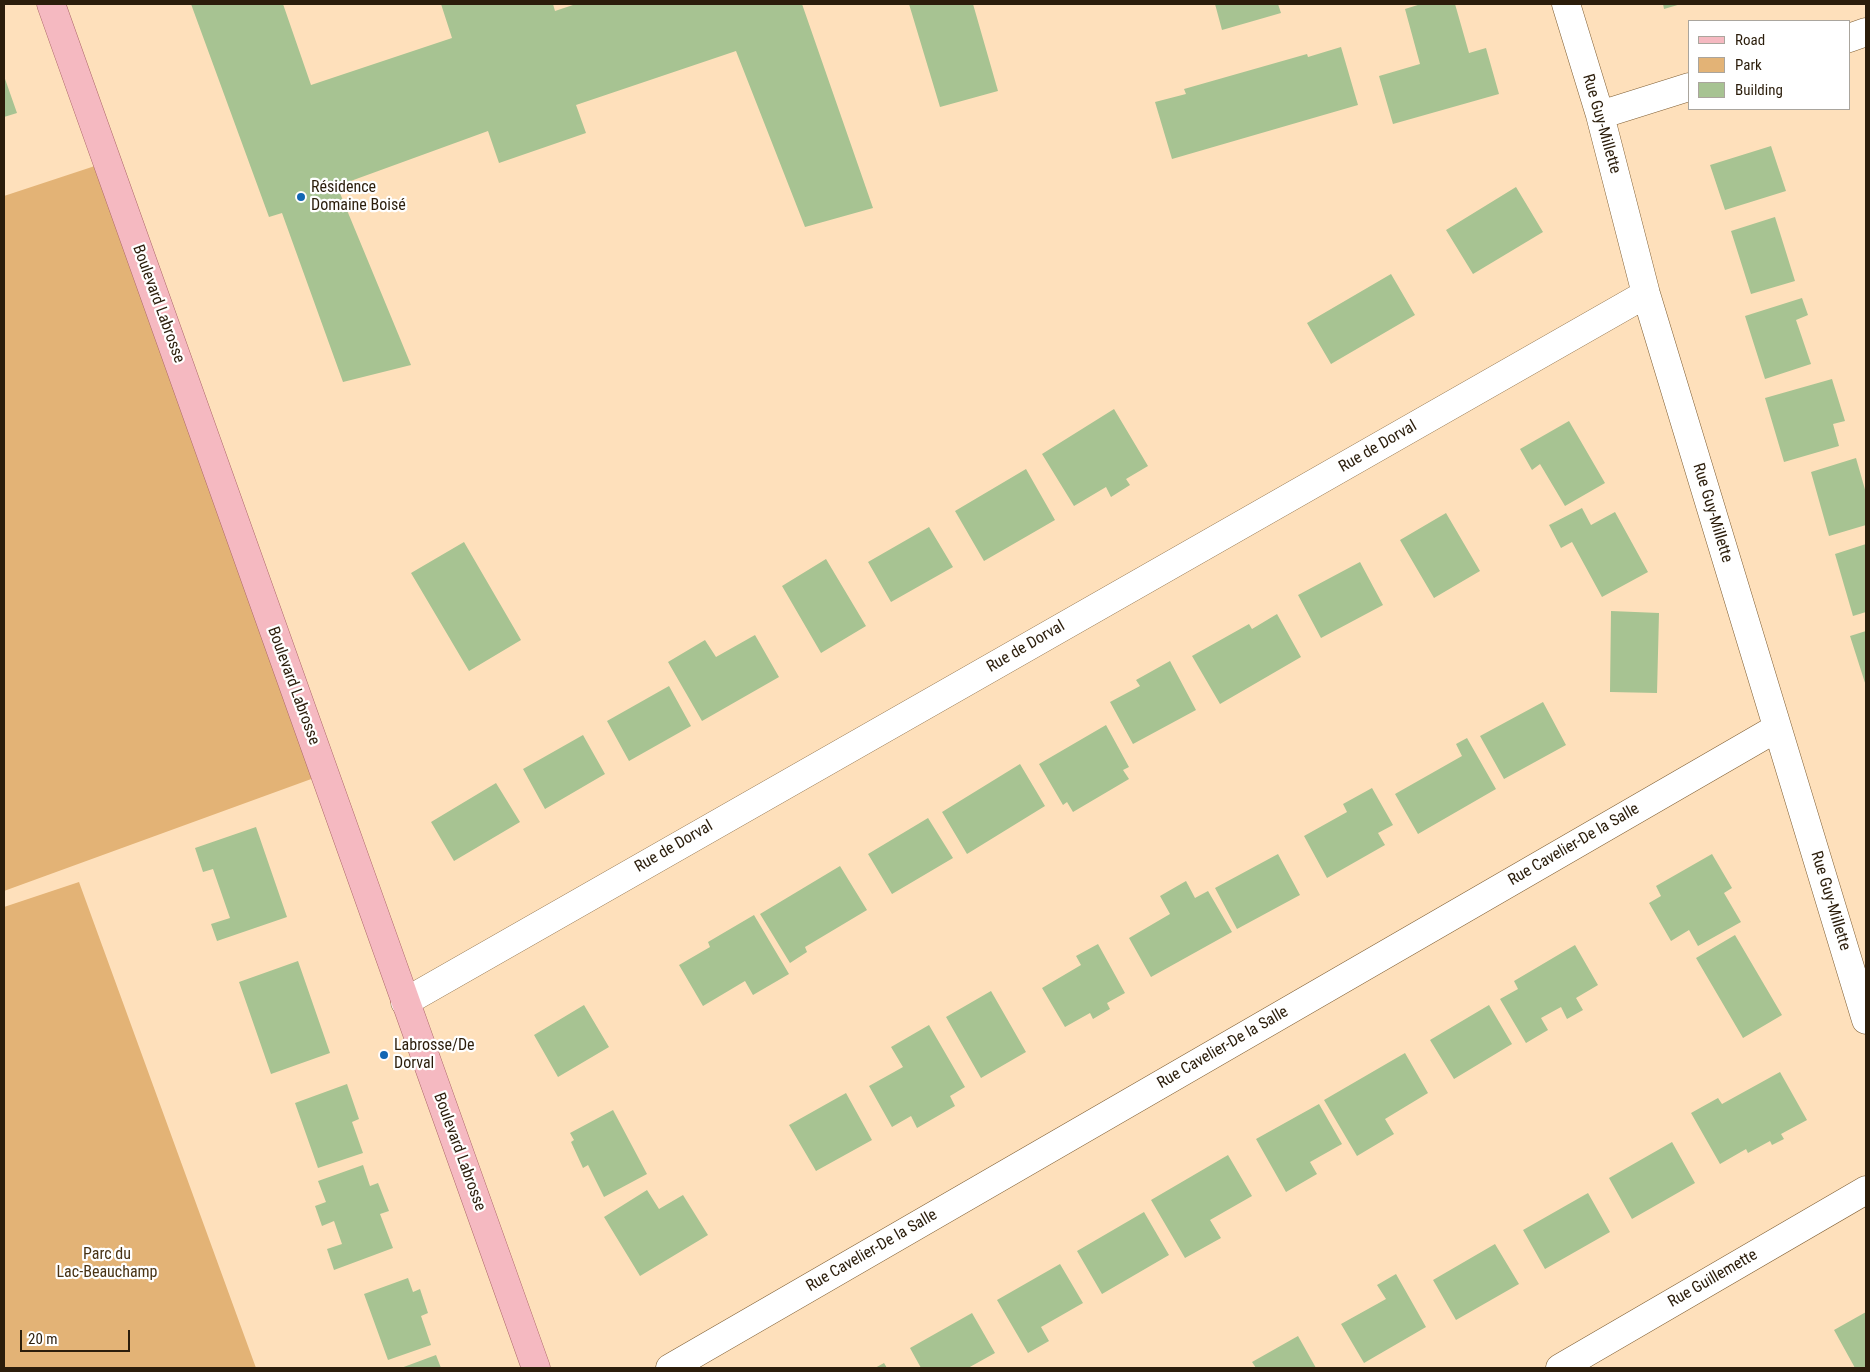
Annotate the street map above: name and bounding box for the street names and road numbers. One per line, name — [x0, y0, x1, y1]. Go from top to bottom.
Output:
street label: Rue Guy-Millette — [1578, 72, 1624, 176]
street label: Boulevard Labrosse — [128, 242, 188, 366]
street label: Rue de Dorval — [1336, 417, 1420, 477]
street label: Rue Guy-Millette — [1688, 461, 1736, 565]
street label: Rue de Dorval — [984, 617, 1068, 677]
street label: Boulevard Labrosse — [263, 624, 323, 748]
street label: Rue Cavelier-De la Salle — [1505, 800, 1643, 890]
street label: Rue de Dorval — [632, 817, 716, 877]
street label: Rue Guy-Millette — [1806, 849, 1854, 953]
street label: Rue Cavelier-De la Salle — [1154, 1003, 1292, 1093]
street label: Boulevard Labrosse — [429, 1090, 489, 1214]
street label: Rue Cavelier-De la Salle — [803, 1206, 941, 1296]
street label: Rue Guillemette — [1665, 1246, 1761, 1312]

